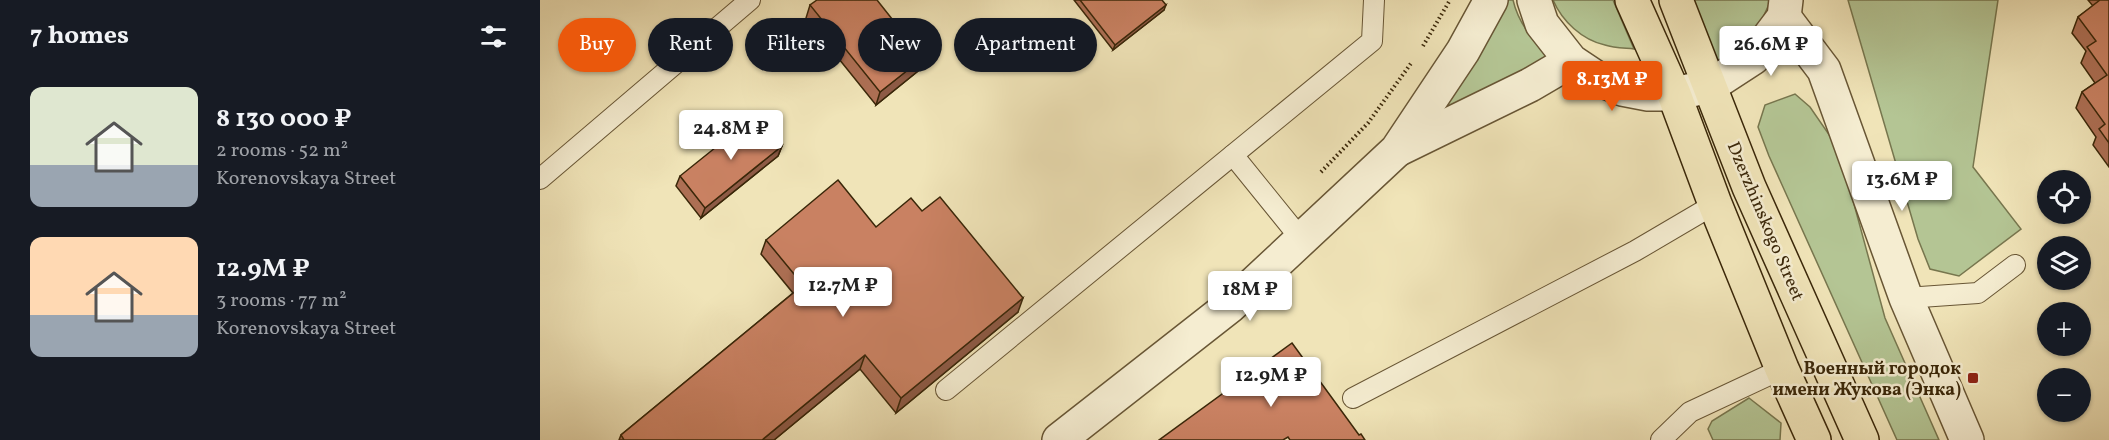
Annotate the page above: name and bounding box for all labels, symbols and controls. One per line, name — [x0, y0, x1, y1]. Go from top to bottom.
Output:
text: 7 homes — [30, 18, 129, 54]
chip: Buy — [558, 18, 636, 72]
chip: Rent — [648, 18, 733, 72]
chip: Filters — [745, 18, 846, 72]
chip: New — [858, 18, 942, 72]
chip: Apartment — [954, 18, 1097, 72]
icon: filters — [477, 20, 510, 53]
pin: 26.6M ₽ — [1716, 26, 1826, 77]
text: 26.6M ₽ — [1733, 31, 1809, 59]
pin: 8.13M ₽ — [1557, 61, 1667, 112]
text: 8.13M ₽ — [1576, 66, 1648, 94]
text: 8 130 000 ₽ — [216, 101, 351, 137]
pin: 24.8M ₽ — [676, 110, 786, 161]
icon: home — [78, 111, 150, 183]
text: 24.8M ₽ — [693, 115, 769, 143]
text: 2 rooms · 52 m² — [216, 137, 348, 165]
street label: Dzerzhinskogo Street — [1720, 138, 1809, 305]
pin: 13.6M ₽ — [1847, 161, 1957, 212]
text: Korenovskaya Street — [216, 165, 396, 193]
text: 13.6M ₽ — [1866, 166, 1938, 194]
map controls — [2037, 170, 2091, 422]
button: locate — [2037, 170, 2091, 224]
button: layers — [2037, 236, 2091, 290]
text: 12.9M ₽ — [216, 251, 310, 287]
icon: home — [78, 261, 150, 333]
pin: 12.7M ₽ — [788, 267, 898, 318]
pin: 18M ₽ — [1208, 271, 1292, 322]
text: 12.7M ₽ — [808, 272, 878, 300]
text: 18M ₽ — [1222, 276, 1278, 304]
text: 3 rooms · 77 m² — [216, 287, 347, 315]
button: + — [2037, 302, 2091, 356]
text: Korenovskaya Street — [216, 315, 396, 343]
pin: 12.9M ₽ — [1216, 357, 1326, 408]
place label: Военный городок имени Жукова (Энка) — [1772, 357, 1961, 403]
text: 12.9M ₽ — [1235, 362, 1307, 390]
button: − — [2037, 368, 2091, 422]
marker: Военный городок имени Жукова (Энка) — [1966, 371, 1980, 385]

